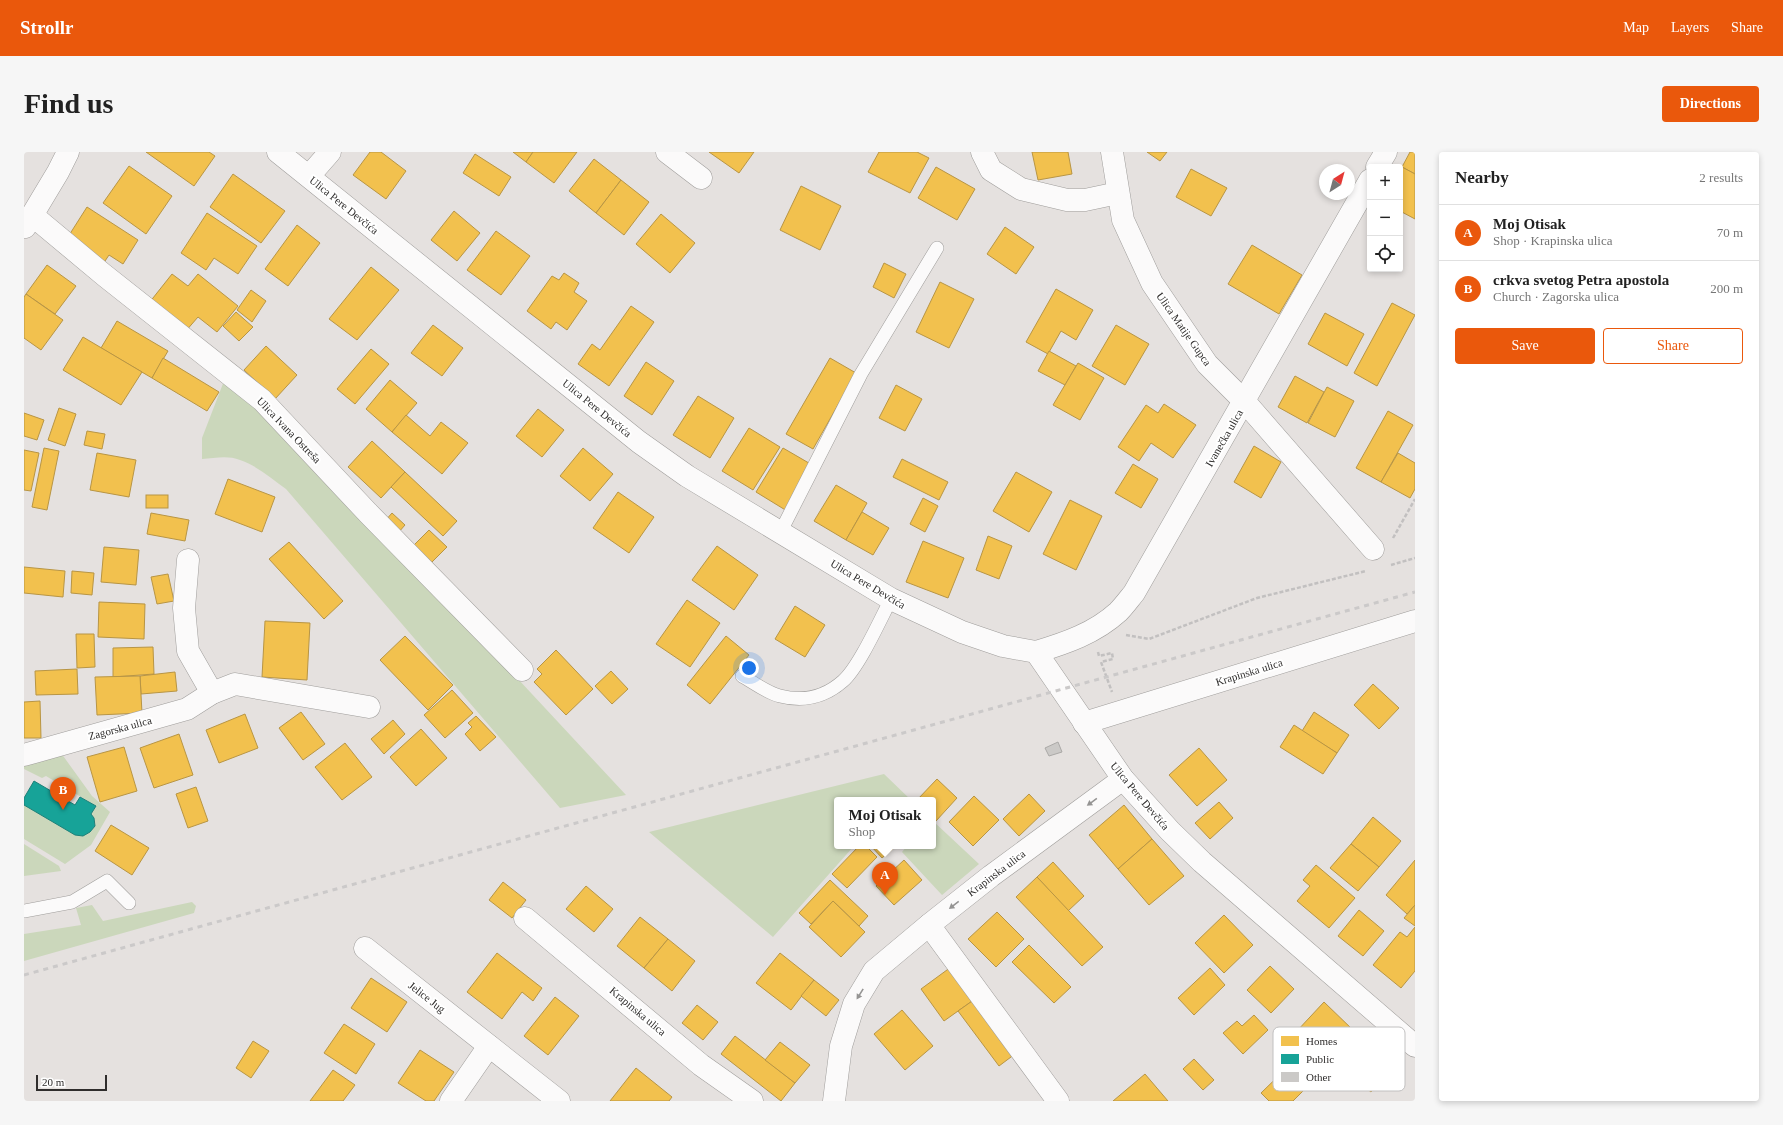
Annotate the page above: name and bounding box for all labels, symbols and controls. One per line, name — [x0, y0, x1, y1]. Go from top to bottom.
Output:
text: Strollr — [20, 17, 73, 38]
text: Map — [1623, 20, 1649, 35]
text: Layers — [1671, 20, 1709, 35]
text: Share — [1731, 20, 1763, 35]
button: Directions — [1662, 86, 1759, 122]
text: Find us — [24, 88, 114, 119]
north arrow — [1319, 164, 1355, 200]
map controls — [1367, 164, 1403, 272]
button: + — [1367, 164, 1403, 200]
text: Nearby — [1455, 168, 1509, 187]
text: 2 results — [1699, 170, 1743, 185]
street label: Ulica Pere Devčića — [307, 174, 381, 236]
button: − — [1367, 200, 1403, 236]
text: Moj Otisak — [1493, 216, 1566, 232]
text: A — [1463, 225, 1473, 240]
text: 70 m — [1717, 225, 1743, 240]
text: Shop · Krapinska ulica — [1493, 233, 1613, 248]
button: locate — [1367, 236, 1403, 272]
text: crkva svetog Petra apostola — [1493, 272, 1669, 288]
text: B — [1464, 281, 1472, 296]
text: 200 m — [1710, 281, 1743, 296]
text: Church · Zagorska ulica — [1493, 289, 1619, 304]
street label: Ulica Matije Gupca — [1154, 290, 1214, 368]
button: Save — [1455, 328, 1595, 364]
button: Share — [1603, 328, 1743, 364]
street label: Ulica Pere Devčića — [560, 377, 634, 439]
street label: Ulica Ivana Ostreša — [255, 395, 324, 465]
street label: Ivanečka ulica — [1203, 407, 1245, 469]
street label: Ulica Pere Devčića — [829, 557, 908, 611]
street label: Krapinska ulica — [1214, 656, 1284, 688]
your location — [739, 658, 759, 678]
street label: Zagorska ulica — [87, 714, 153, 742]
street label: Ulica Pere Devčića — [1108, 760, 1172, 832]
pin: B — [50, 777, 76, 810]
popup — [834, 797, 936, 849]
one-way arrow — [1086, 798, 1097, 806]
text: Moj Otisak — [849, 807, 921, 823]
text: Shop — [849, 824, 875, 839]
street label: Krapinska ulica — [965, 847, 1027, 899]
pin: A — [872, 862, 898, 895]
one-way arrow — [948, 901, 959, 910]
street label: Jelice Jug — [406, 979, 448, 1015]
street label: Krapinska ulica — [608, 984, 669, 1038]
one-way arrow — [857, 988, 864, 1000]
legend — [1273, 1027, 1405, 1091]
text: Homes — [1306, 1035, 1337, 1047]
text: Public — [1306, 1053, 1334, 1065]
text: Other — [1306, 1071, 1331, 1083]
scale bar — [36, 1073, 107, 1092]
text: 20 m — [42, 1076, 64, 1088]

